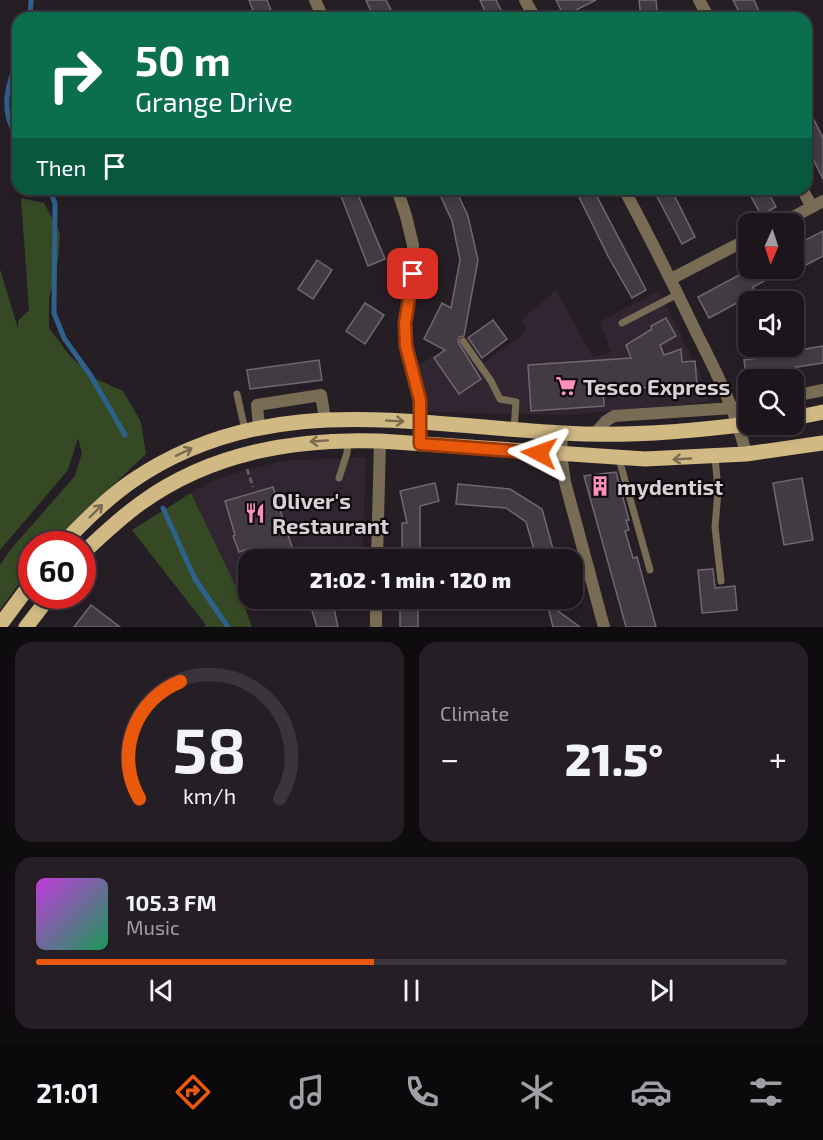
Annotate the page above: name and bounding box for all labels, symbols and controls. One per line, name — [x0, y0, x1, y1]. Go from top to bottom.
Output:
text: 50 m — [135, 34, 231, 84]
icon: right — [36, 36, 114, 114]
text: Grange Drive — [135, 85, 293, 117]
icon: arrive — [98, 150, 131, 183]
text: Then — [36, 154, 86, 180]
north arrow — [738, 213, 804, 279]
map controls — [738, 213, 804, 435]
pin — [387, 248, 438, 299]
icon: arrive — [396, 257, 429, 290]
button: sound — [738, 291, 804, 357]
button: search — [738, 369, 804, 435]
place label: Tesco Express — [583, 373, 730, 399]
supermarket icon: Tesco Express — [554, 374, 578, 398]
one-way arrow — [385, 416, 405, 427]
position arrow — [507, 421, 571, 485]
one-way arrow — [310, 436, 330, 447]
one-way arrow — [175, 446, 193, 457]
one-way arrow — [672, 453, 692, 464]
place label: mydentist — [617, 473, 723, 500]
building icon: mydentist — [588, 474, 612, 498]
place label: Oliver's Restaurant — [272, 487, 389, 538]
restaurant icon: Oliver's Restaurant — [243, 501, 267, 525]
one-way arrow — [88, 503, 103, 518]
speed limit sign: 60 — [18, 531, 96, 609]
text: 21:02 · 1 min · 120 m — [310, 566, 511, 592]
text: Climate — [440, 701, 509, 725]
text: 58 — [173, 711, 246, 786]
text: 21.5° — [565, 731, 663, 785]
text: − — [440, 738, 459, 778]
text: + — [769, 738, 787, 778]
text: km/h — [183, 783, 236, 808]
text: 105.3 FM — [126, 889, 217, 915]
text: Music — [126, 915, 180, 939]
icon: previous — [145, 974, 178, 1007]
icon: pause — [395, 974, 428, 1007]
icon: next — [645, 974, 678, 1007]
icon: directions — [172, 1071, 214, 1113]
icon: music — [286, 1071, 328, 1113]
icon: phone — [401, 1071, 443, 1113]
icon: climate — [516, 1071, 558, 1113]
icon: car — [630, 1071, 672, 1113]
icon: filters — [745, 1071, 787, 1113]
text: 21:01 — [36, 1076, 99, 1108]

